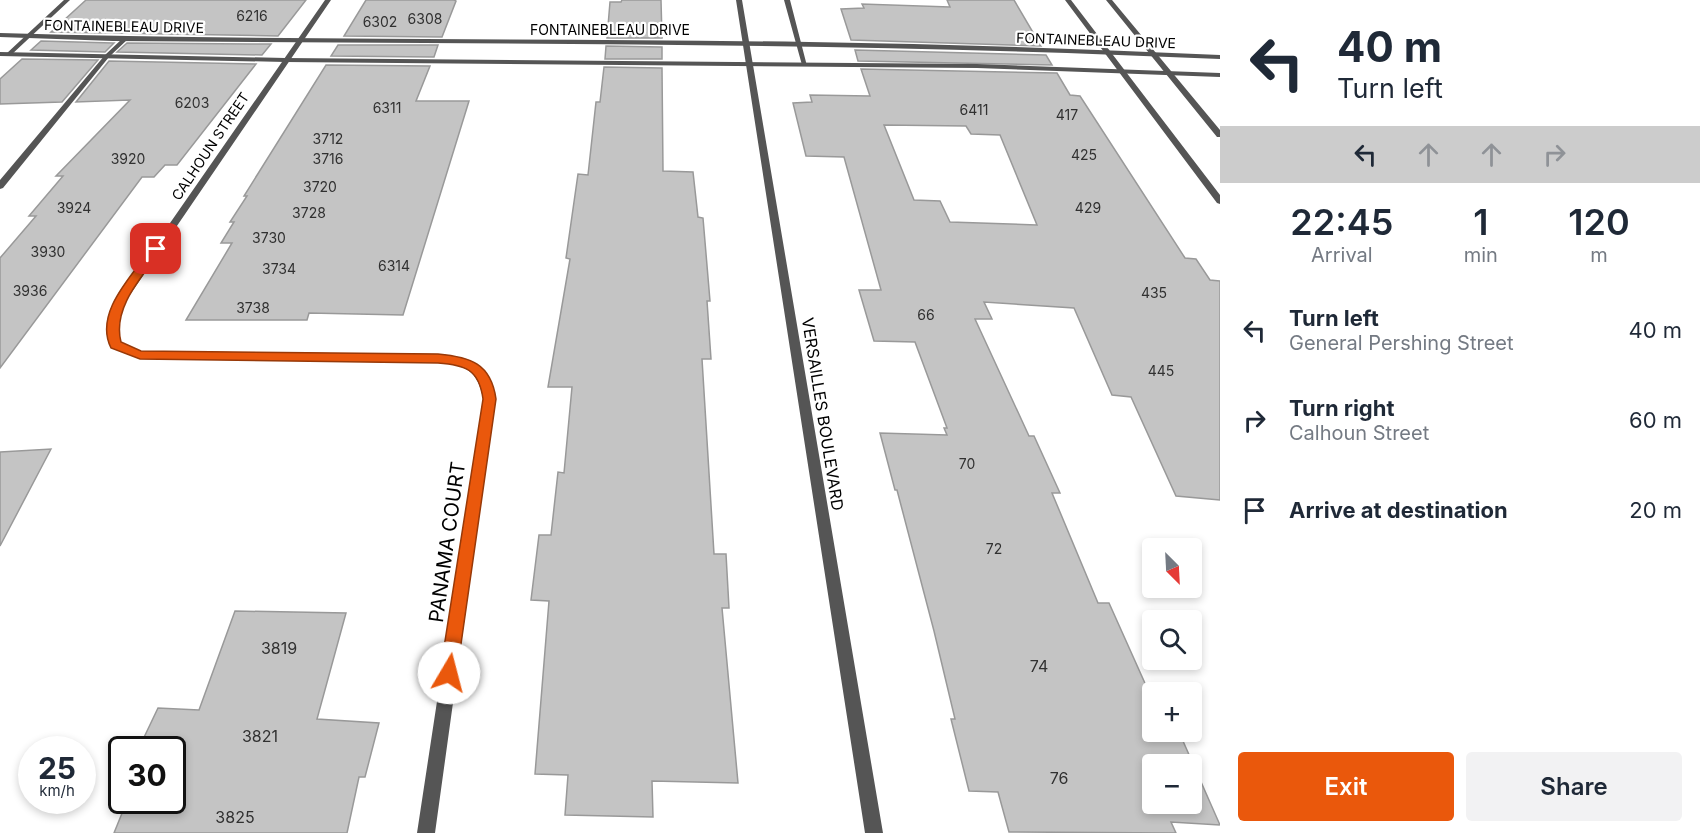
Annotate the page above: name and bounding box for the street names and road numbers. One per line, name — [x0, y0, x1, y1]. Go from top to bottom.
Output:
street label: FONTAINEBLEAU DRIVE — [44, 16, 204, 36]
street label: FONTAINEBLEAU DRIVE — [530, 21, 690, 38]
street label: FONTAINEBLEAU DRIVE — [1016, 29, 1176, 51]
street label: CALHOUN STREET — [168, 89, 252, 203]
street label: VERSAILLES BOULEVARD — [798, 316, 848, 512]
street label: PANAMA COURT — [424, 460, 470, 624]

